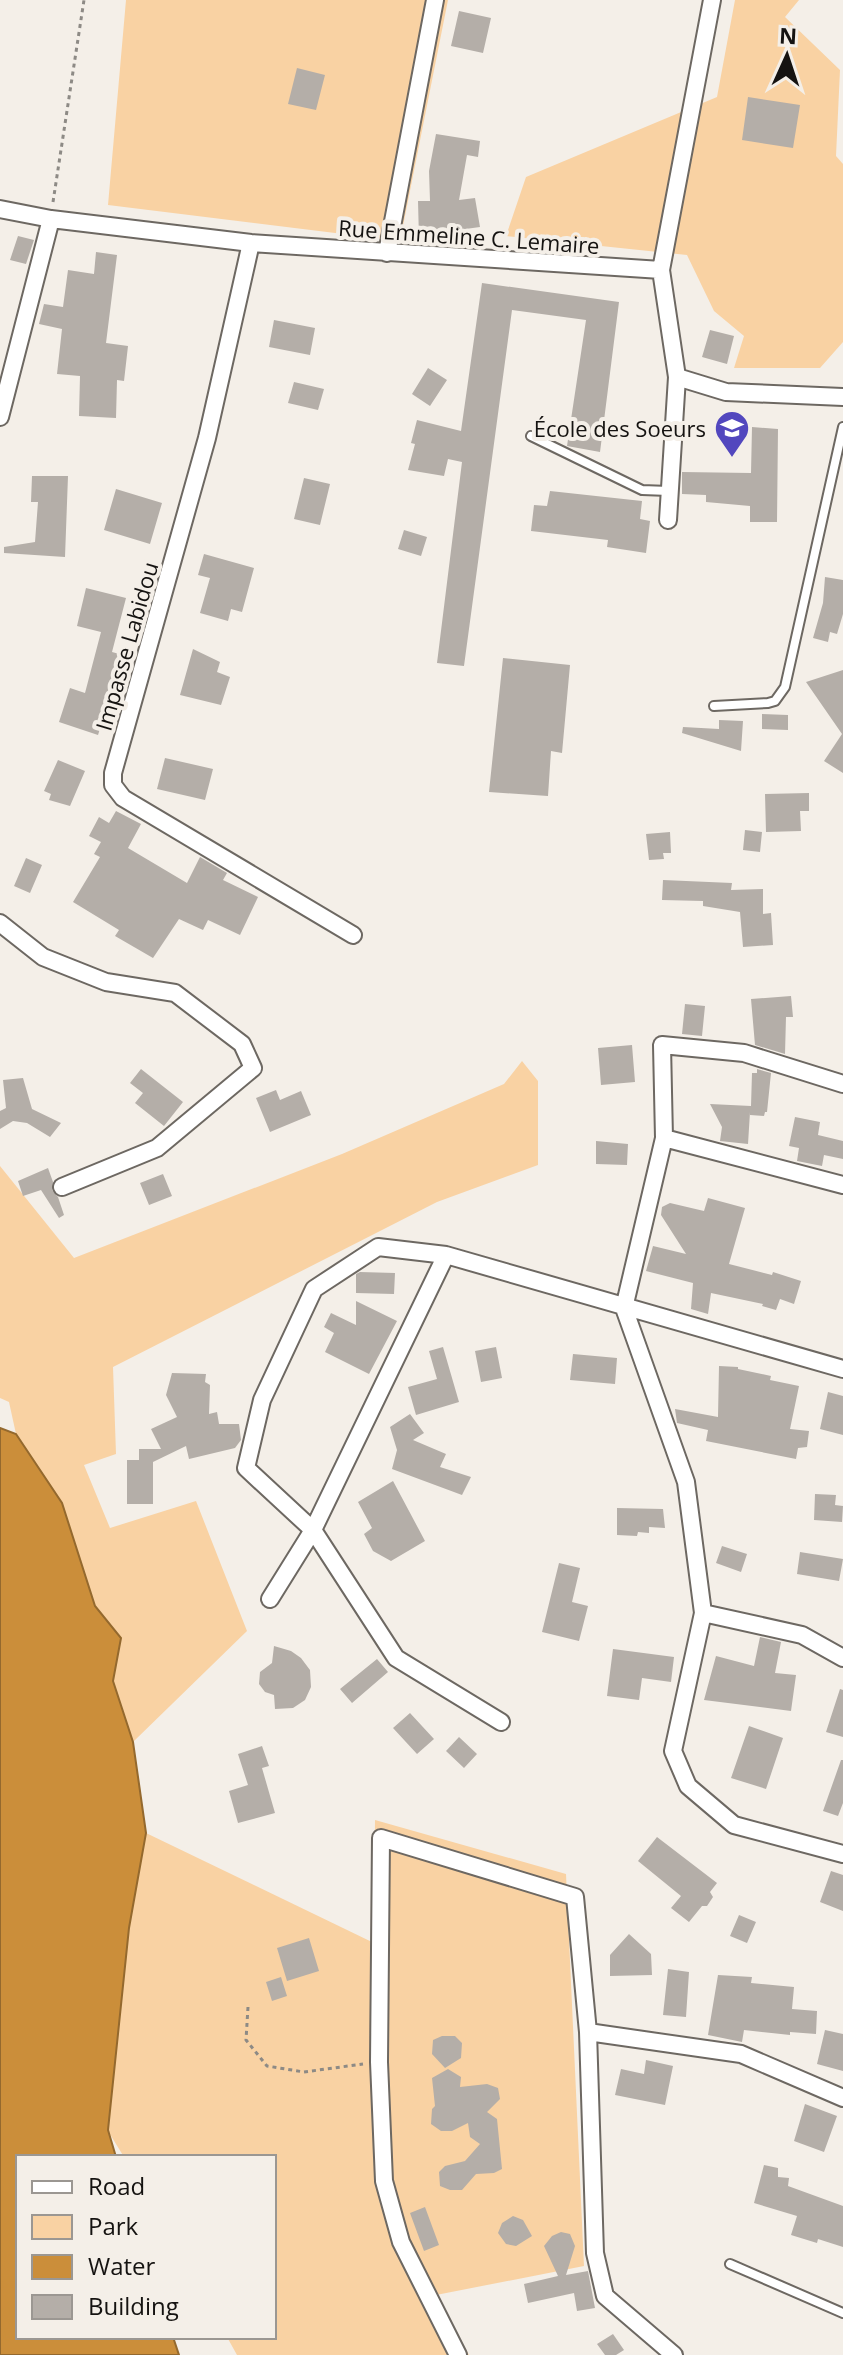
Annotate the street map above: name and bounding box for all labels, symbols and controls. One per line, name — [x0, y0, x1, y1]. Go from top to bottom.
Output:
north arrow — [747, 16, 827, 96]
text: N — [778, 20, 798, 50]
street label: Rue Emmeline C. Lemaire — [337, 212, 601, 260]
school or university icon: École des Soeurs — [713, 409, 751, 459]
place label: École des Soeurs — [534, 413, 706, 443]
street label: Impasse Labidou — [88, 558, 164, 734]
legend — [16, 2155, 276, 2339]
text: Road — [88, 2169, 145, 2202]
text: Park — [88, 2209, 139, 2242]
text: Water — [88, 2249, 156, 2282]
text: Building — [88, 2289, 179, 2322]

